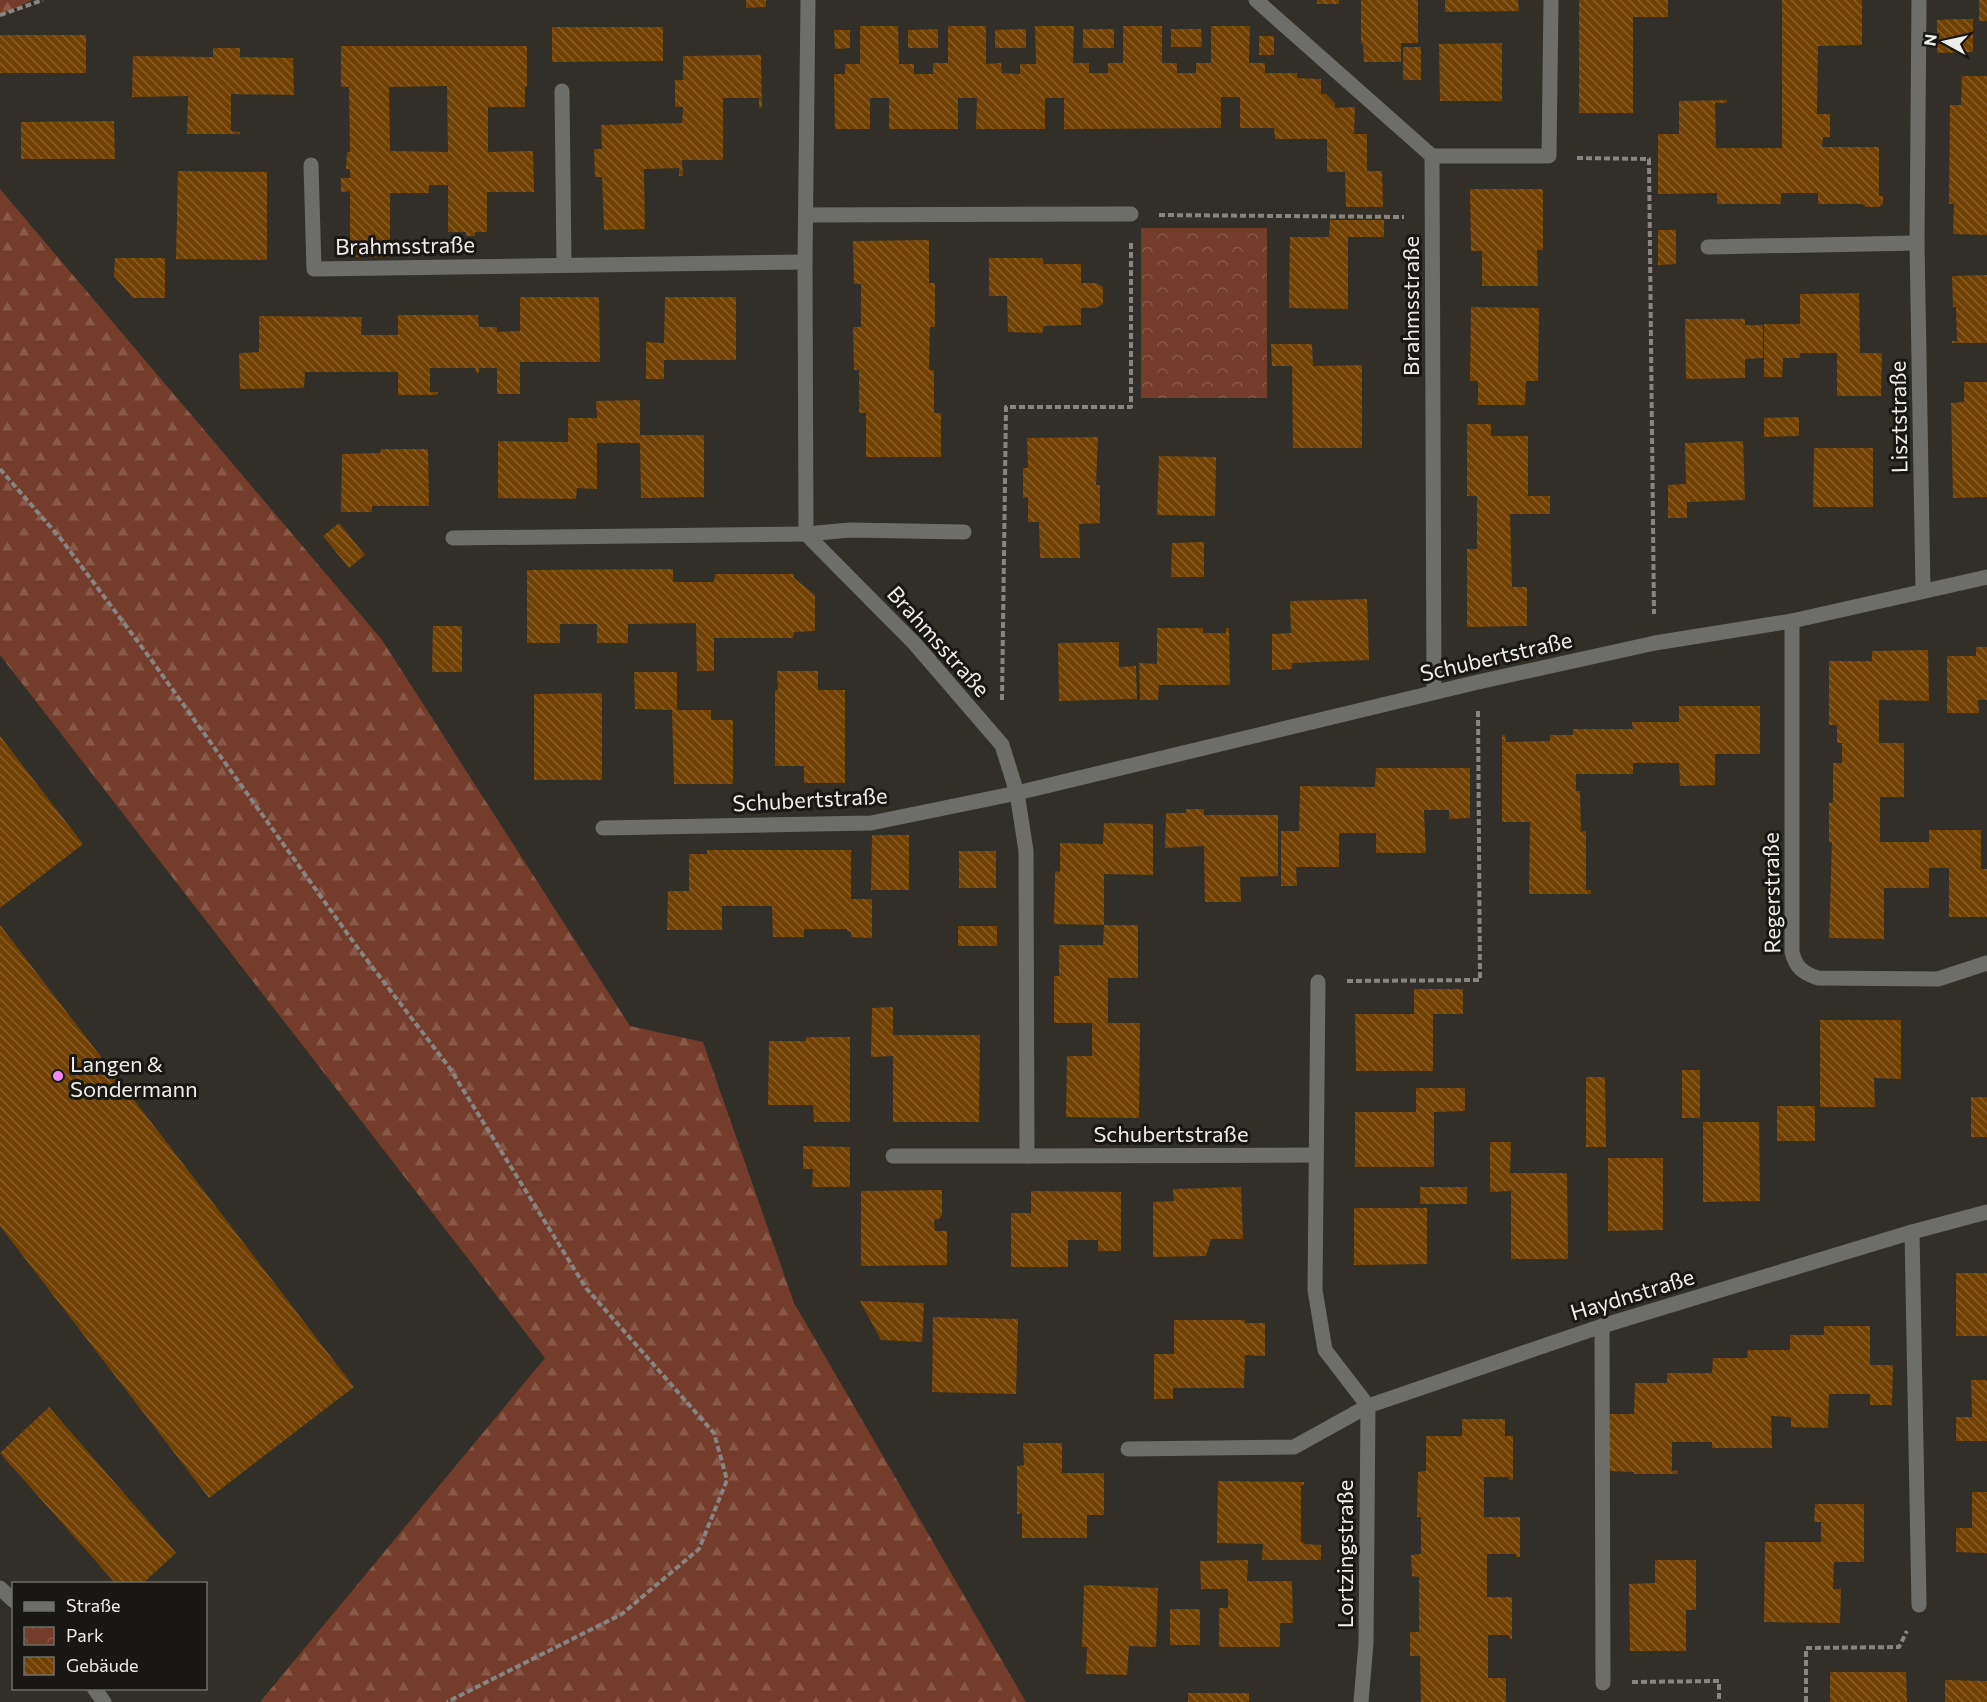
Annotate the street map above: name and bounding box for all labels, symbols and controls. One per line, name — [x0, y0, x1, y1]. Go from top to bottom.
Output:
north arrow — [1915, 12, 1975, 72]
text: N — [1919, 33, 1940, 47]
street label: Brahmsstraße — [335, 230, 475, 260]
street label: Brahmsstraße — [1397, 236, 1424, 376]
street label: Lisztstraße — [1884, 361, 1912, 473]
street label: Brahmsstraße — [882, 580, 996, 702]
street label: Schubertstraße — [1417, 625, 1575, 687]
street label: Schubertstraße — [732, 781, 888, 817]
street label: Regerstraße — [1756, 832, 1786, 954]
place label: Langen & Sondermann — [70, 1050, 198, 1102]
marker: Langen & Sondermann — [51, 1069, 65, 1083]
street label: Schubertstraße — [1093, 1120, 1249, 1147]
street label: Haydnstraße — [1567, 1262, 1697, 1326]
street label: Lortzingstraße — [1331, 1480, 1358, 1628]
legend — [12, 1582, 207, 1690]
text: Straße — [66, 1594, 121, 1616]
text: Park — [66, 1624, 104, 1646]
text: Gebäude — [66, 1654, 139, 1676]

